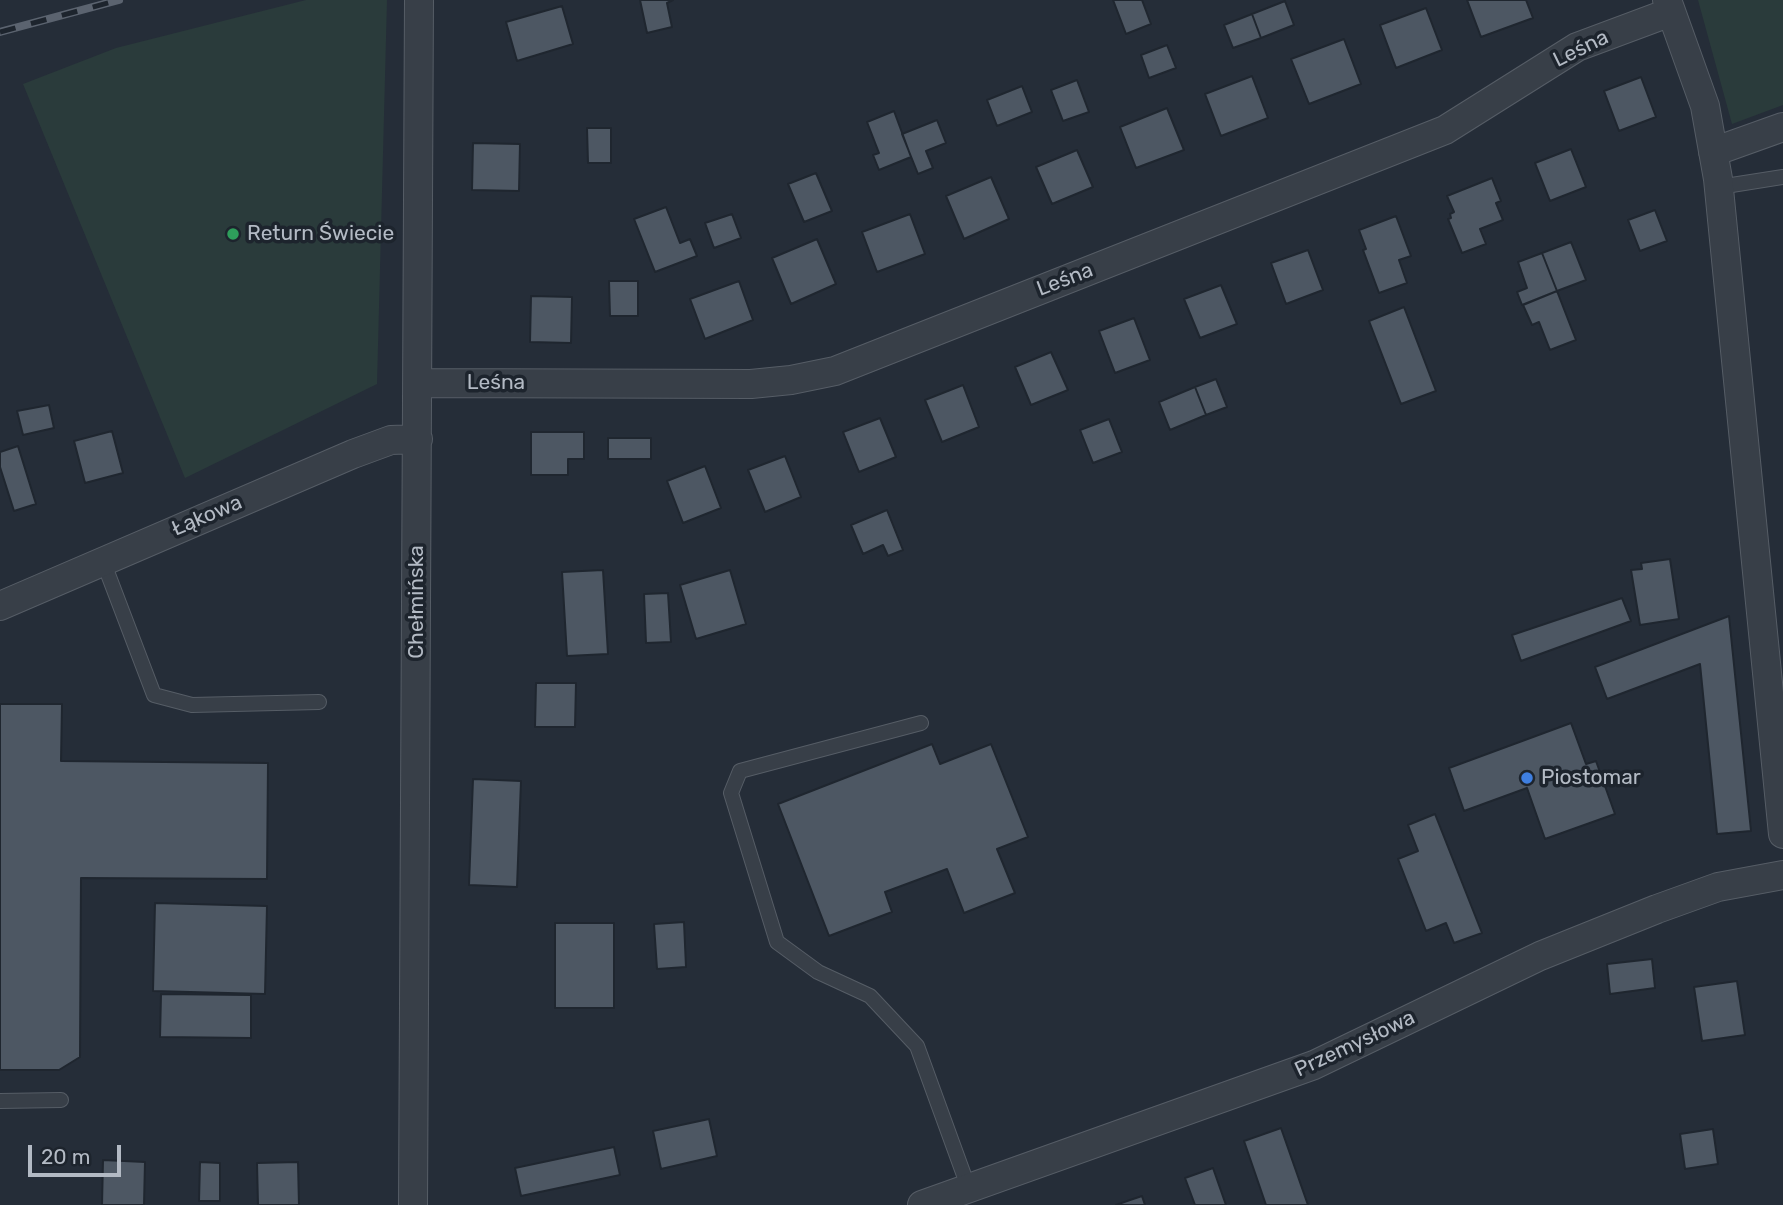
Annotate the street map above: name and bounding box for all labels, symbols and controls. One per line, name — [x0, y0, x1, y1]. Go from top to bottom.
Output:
street label: Leśna — [1549, 25, 1613, 73]
place label: Return Świecie — [247, 221, 394, 247]
marker: Return Świecie — [225, 226, 241, 242]
street label: Leśna — [1033, 258, 1097, 302]
street label: Leśna — [467, 370, 525, 396]
street label: Łąkowa — [168, 490, 246, 542]
street label: Chełmińska — [404, 545, 430, 659]
place label: Piostomar — [1541, 765, 1641, 791]
marker: Piostomar — [1519, 770, 1535, 786]
street label: Przemysłowa — [1291, 1005, 1419, 1083]
scale bar — [32, 1132, 124, 1176]
text: 20 m — [41, 1144, 90, 1169]

